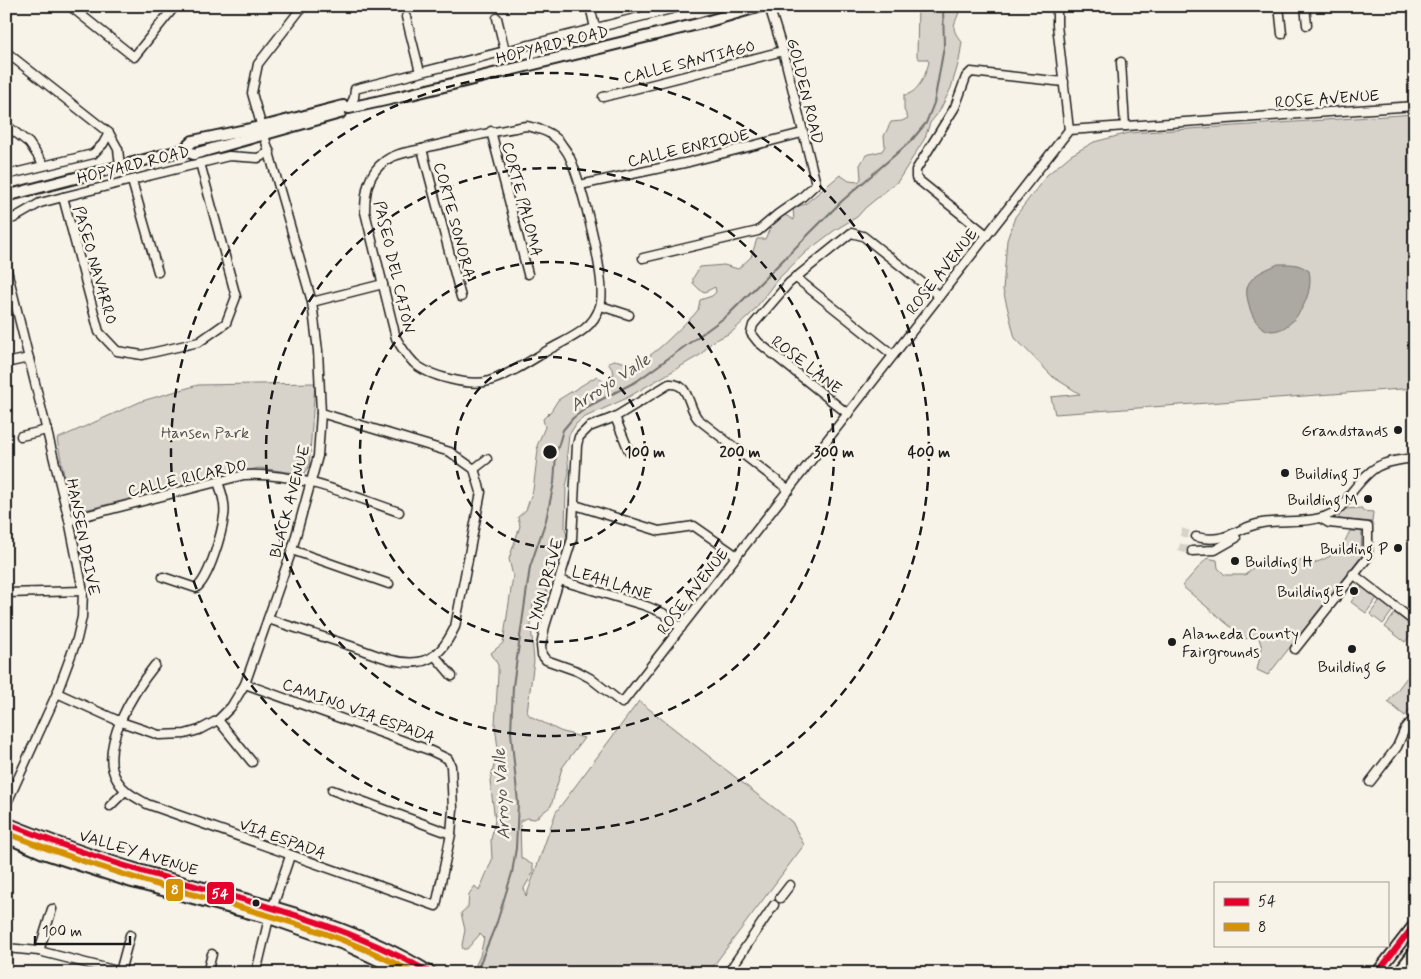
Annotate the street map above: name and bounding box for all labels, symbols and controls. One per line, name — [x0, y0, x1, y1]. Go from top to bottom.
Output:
street label: HOPYARD ROAD — [494, 21, 611, 70]
street label: CALLE SANTIAGO — [621, 36, 757, 89]
street label: GOLDEN ROAD — [781, 36, 828, 147]
street label: ROSE AVENUE — [1274, 85, 1380, 114]
street label: CALLE ENRIQUE — [626, 124, 751, 173]
street label: CORTE PALOMA — [496, 140, 547, 259]
street label: HOPYARD ROAD — [75, 141, 192, 190]
street label: CORTE SONORA — [428, 160, 479, 281]
street label: PASEO DEL CAJON — [368, 199, 419, 336]
street label: PASEO NAVARRO — [68, 204, 122, 327]
street label: ROSE AVENUE — [902, 224, 983, 320]
street label: ROSE LANE — [767, 331, 846, 399]
water label: Arroyo Valle — [566, 348, 656, 418]
place label: Grandstands — [1301, 421, 1388, 442]
park label: Hansen Park — [161, 423, 249, 444]
marker: Grandstands — [1392, 424, 1404, 436]
street label: BLACK AVENUE — [265, 442, 316, 560]
centre of rings — [541, 443, 559, 461]
text: 100 m — [625, 443, 665, 463]
text: 200 m — [720, 443, 761, 463]
text: 300 m — [814, 443, 854, 463]
text: 400 m — [908, 443, 950, 463]
street label: CALLE RICARDO — [126, 455, 249, 502]
place label: Building J — [1295, 464, 1361, 486]
marker: Building J — [1279, 467, 1291, 479]
street label: HANSEN DRIVE — [61, 477, 104, 598]
place label: Building M — [1288, 490, 1358, 512]
marker: Building M — [1362, 493, 1374, 505]
street label: LYNN DRIVE — [522, 536, 569, 633]
place label: Building P — [1320, 539, 1389, 561]
marker: Building P — [1392, 542, 1404, 554]
street label: ROSE AVENUE — [653, 544, 734, 640]
place label: Building H — [1245, 552, 1313, 574]
marker: Building H — [1229, 555, 1241, 567]
street label: LEAH LANE — [569, 561, 654, 606]
place label: Building E — [1277, 582, 1344, 604]
marker: Building E — [1348, 585, 1360, 597]
place label: Alameda County Fairgrounds — [1182, 624, 1299, 664]
marker: Alameda County Fairgrounds — [1166, 636, 1178, 648]
marker: Building G — [1346, 643, 1358, 655]
place label: Building G — [1318, 657, 1386, 679]
street label: CAMINO VIA ESPADA — [279, 674, 438, 749]
water label: Arroyo Valle — [488, 747, 516, 840]
street label: VIA ESPADA — [236, 814, 329, 865]
street label: VALLEY AVENUE — [76, 825, 201, 882]
line badge: 8 — [165, 878, 184, 902]
text: 8 — [171, 881, 179, 899]
line badge: 54 — [206, 881, 235, 905]
legend — [1214, 882, 1388, 946]
text: 54 — [212, 885, 229, 903]
text: 54 — [1258, 892, 1276, 912]
unlabelled marker — [251, 898, 261, 908]
scale bar — [35, 914, 130, 946]
text: 8 — [1258, 918, 1266, 938]
text: 100 m — [42, 922, 82, 942]

